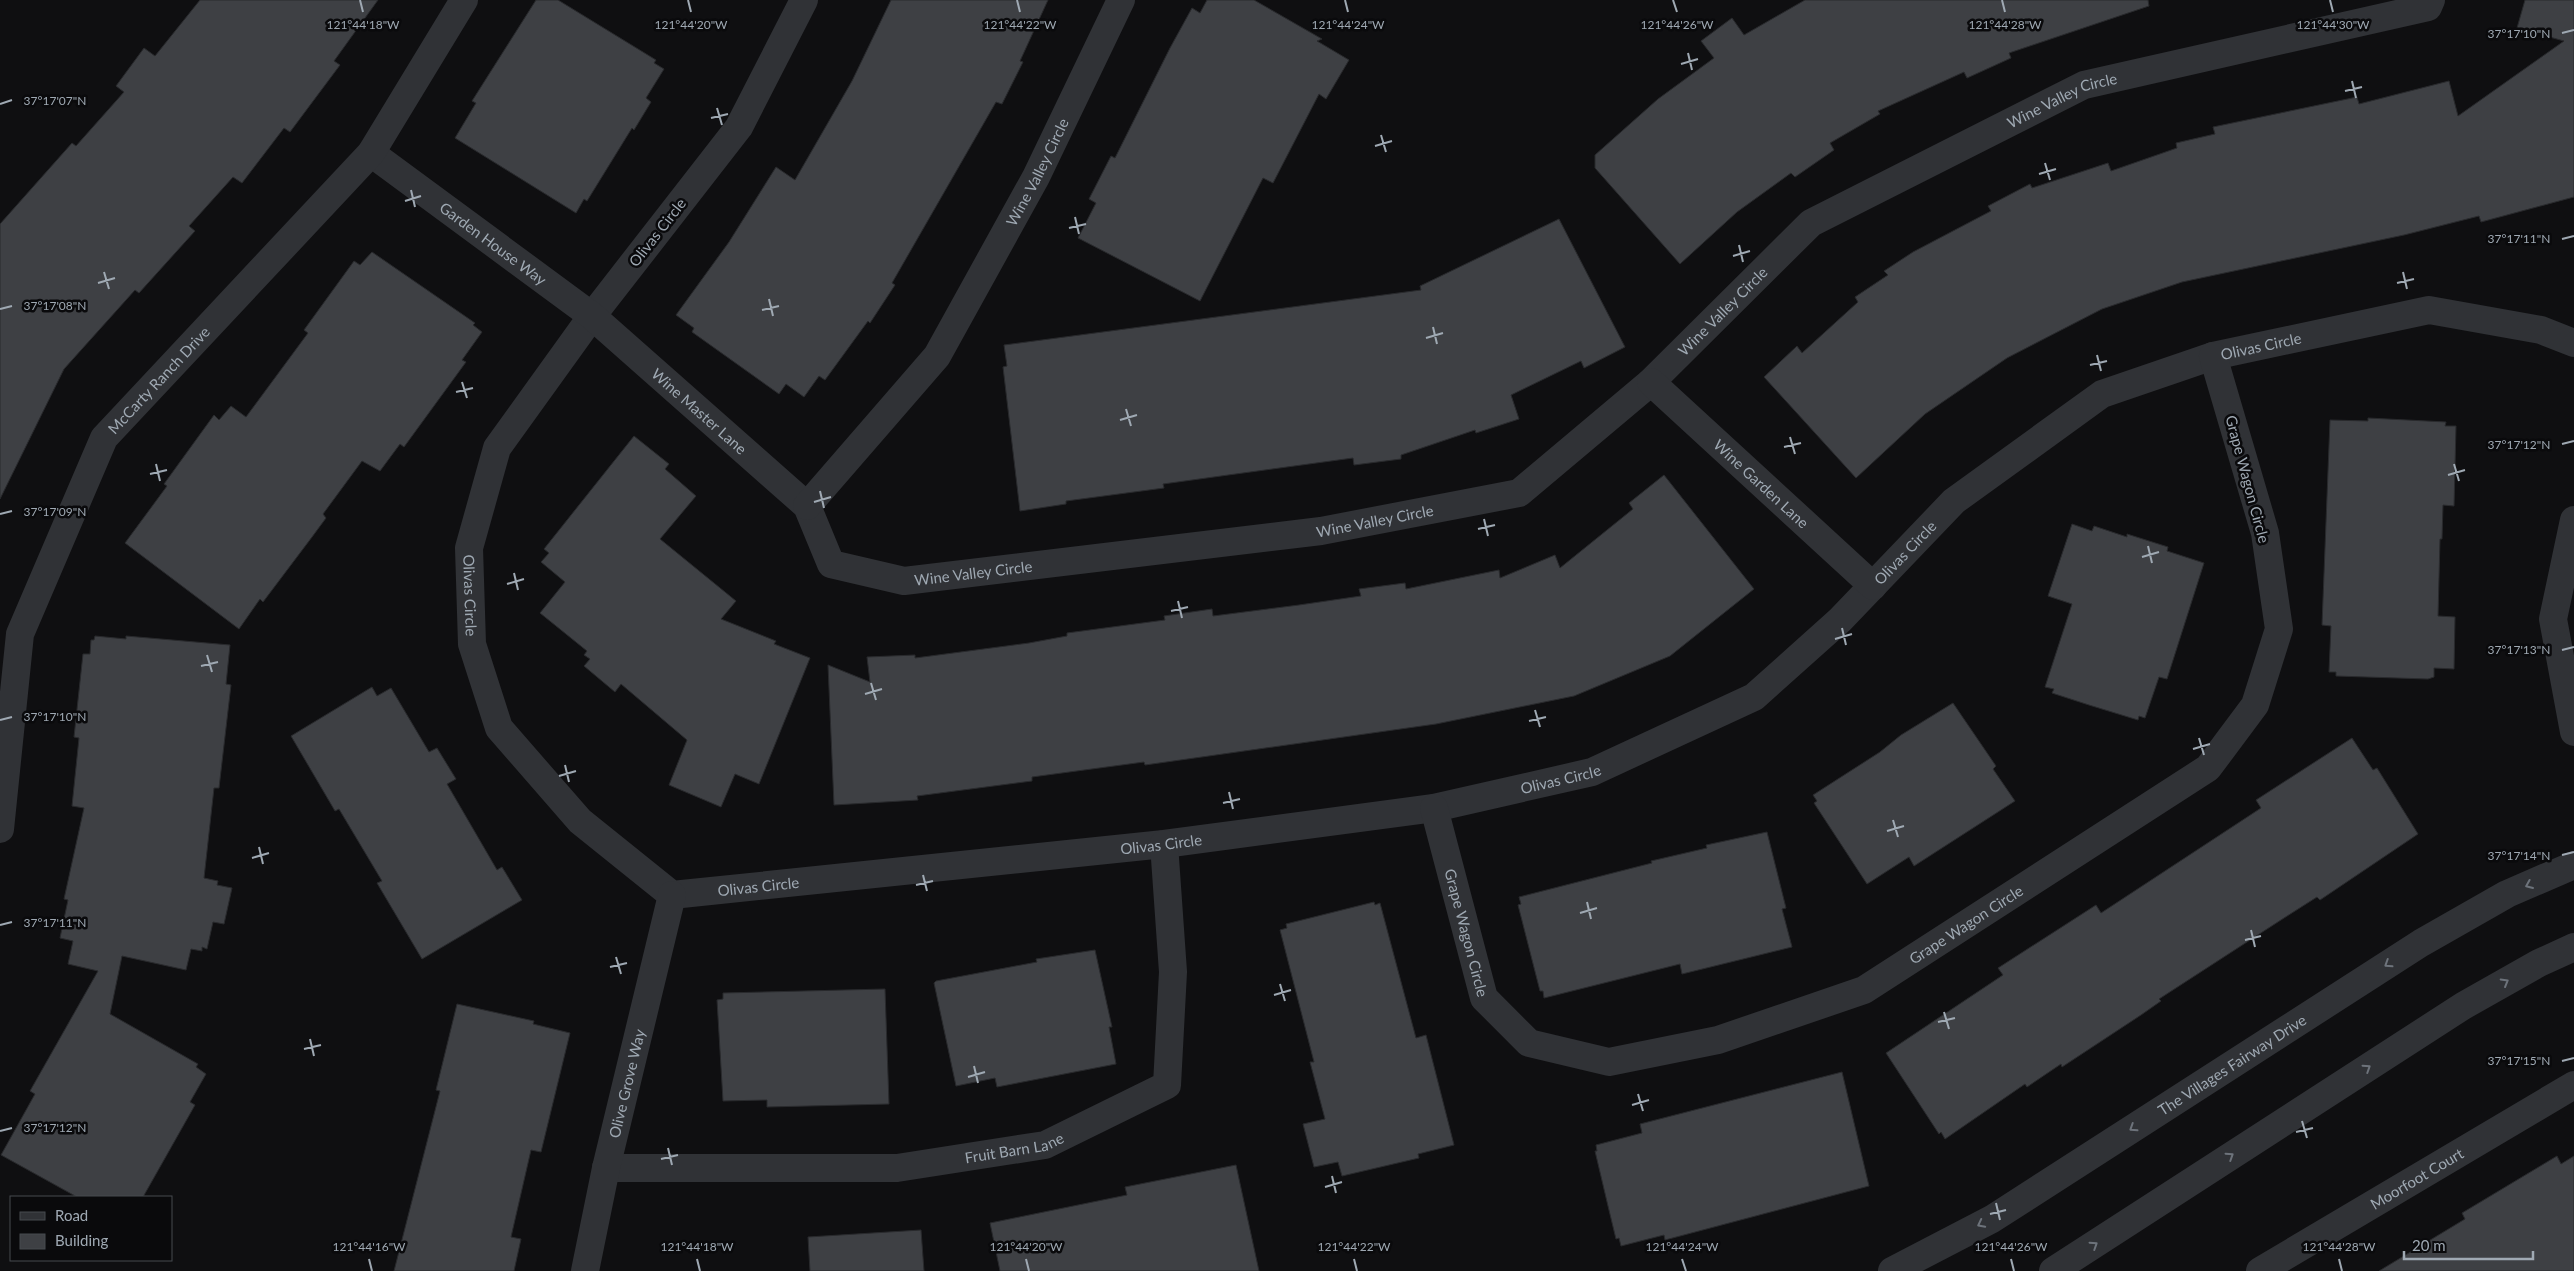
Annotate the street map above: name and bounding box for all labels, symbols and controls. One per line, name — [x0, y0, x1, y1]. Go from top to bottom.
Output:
text: 121°44'18"W — [326, 17, 400, 32]
text: 121°44'20"W — [654, 17, 728, 32]
text: 121°44'22"W — [983, 17, 1057, 32]
text: 121°44'24"W — [1311, 17, 1385, 32]
text: 121°44'26"W — [1640, 17, 1714, 32]
text: 121°44'28"W — [1968, 17, 2042, 32]
text: 121°44'30"W — [2296, 17, 2370, 32]
text: 37°17'10"N — [2488, 26, 2550, 41]
street label: Wine Valley Circle — [2004, 69, 2119, 131]
text: 37°17'07"N — [24, 93, 86, 108]
street label: Wine Valley Circle — [1002, 115, 1072, 229]
street label: Olivas Circle — [625, 194, 689, 270]
street label: Garden House Way — [436, 198, 550, 289]
text: 37°17'11"N — [2488, 231, 2550, 246]
street label: Wine Valley Circle — [1674, 263, 1771, 359]
text: 37°17'08"N — [24, 298, 86, 313]
street label: McCarty Ranch Drive — [104, 322, 213, 437]
street label: Olivas Circle — [2219, 328, 2303, 363]
street label: Wine Master Lane — [648, 364, 751, 458]
street label: Grape Wagon Circle — [2222, 413, 2274, 545]
street label: Wine Garden Lane — [1710, 435, 1813, 532]
text: 37°17'12"N — [2488, 437, 2550, 452]
street label: Wine Valley Circle — [1315, 501, 1435, 541]
text: 37°17'09"N — [24, 504, 86, 519]
street label: Olivas Circle — [1870, 516, 1940, 588]
street label: Olivas Circle — [460, 554, 481, 637]
street label: Wine Valley Circle — [913, 557, 1033, 589]
text: 37°17'13"N — [2488, 642, 2550, 657]
text: 37°17'10"N — [24, 709, 86, 724]
street label: Olivas Circle — [1519, 760, 1604, 797]
street label: Olivas Circle — [1119, 830, 1203, 857]
text: 37°17'14"N — [2488, 848, 2550, 863]
street label: Grape Wagon Circle — [1441, 867, 1492, 999]
street label: Olivas Circle — [717, 873, 800, 899]
one-way arrow — [2525, 878, 2534, 889]
street label: Grape Wagon Circle — [1906, 881, 2026, 968]
text: 37°17'11"N — [24, 915, 86, 930]
one-way arrow — [2384, 958, 2393, 968]
one-way arrow — [2499, 979, 2508, 989]
street label: The Villages Fairway Drive — [2154, 1010, 2309, 1119]
street label: Olive Grove Way — [605, 1027, 648, 1140]
text: 37°17'15"N — [2488, 1053, 2550, 1068]
one-way arrow — [2361, 1065, 2370, 1074]
text: 37°17'12"N — [24, 1120, 86, 1135]
one-way arrow — [2130, 1122, 2139, 1131]
street label: Fruit Barn Lane — [963, 1128, 1067, 1166]
street label: Moorfoot Court — [2367, 1143, 2467, 1213]
one-way arrow — [2225, 1153, 2234, 1163]
legend — [10, 1196, 172, 1261]
text: Road — [55, 1206, 88, 1224]
one-way arrow — [1978, 1218, 1987, 1228]
scale bar — [2404, 1228, 2533, 1260]
text: Building — [55, 1231, 108, 1249]
text: 20 m — [2412, 1236, 2446, 1254]
text: 121°44'16"W — [332, 1239, 406, 1254]
text: 121°44'18"W — [660, 1239, 734, 1254]
text: 121°44'20"W — [989, 1239, 1063, 1254]
text: 121°44'22"W — [1317, 1239, 1391, 1254]
text: 121°44'24"W — [1645, 1239, 1719, 1254]
text: 121°44'26"W — [1974, 1239, 2048, 1254]
text: 121°44'28"W — [2302, 1239, 2376, 1254]
one-way arrow — [2088, 1241, 2097, 1251]

